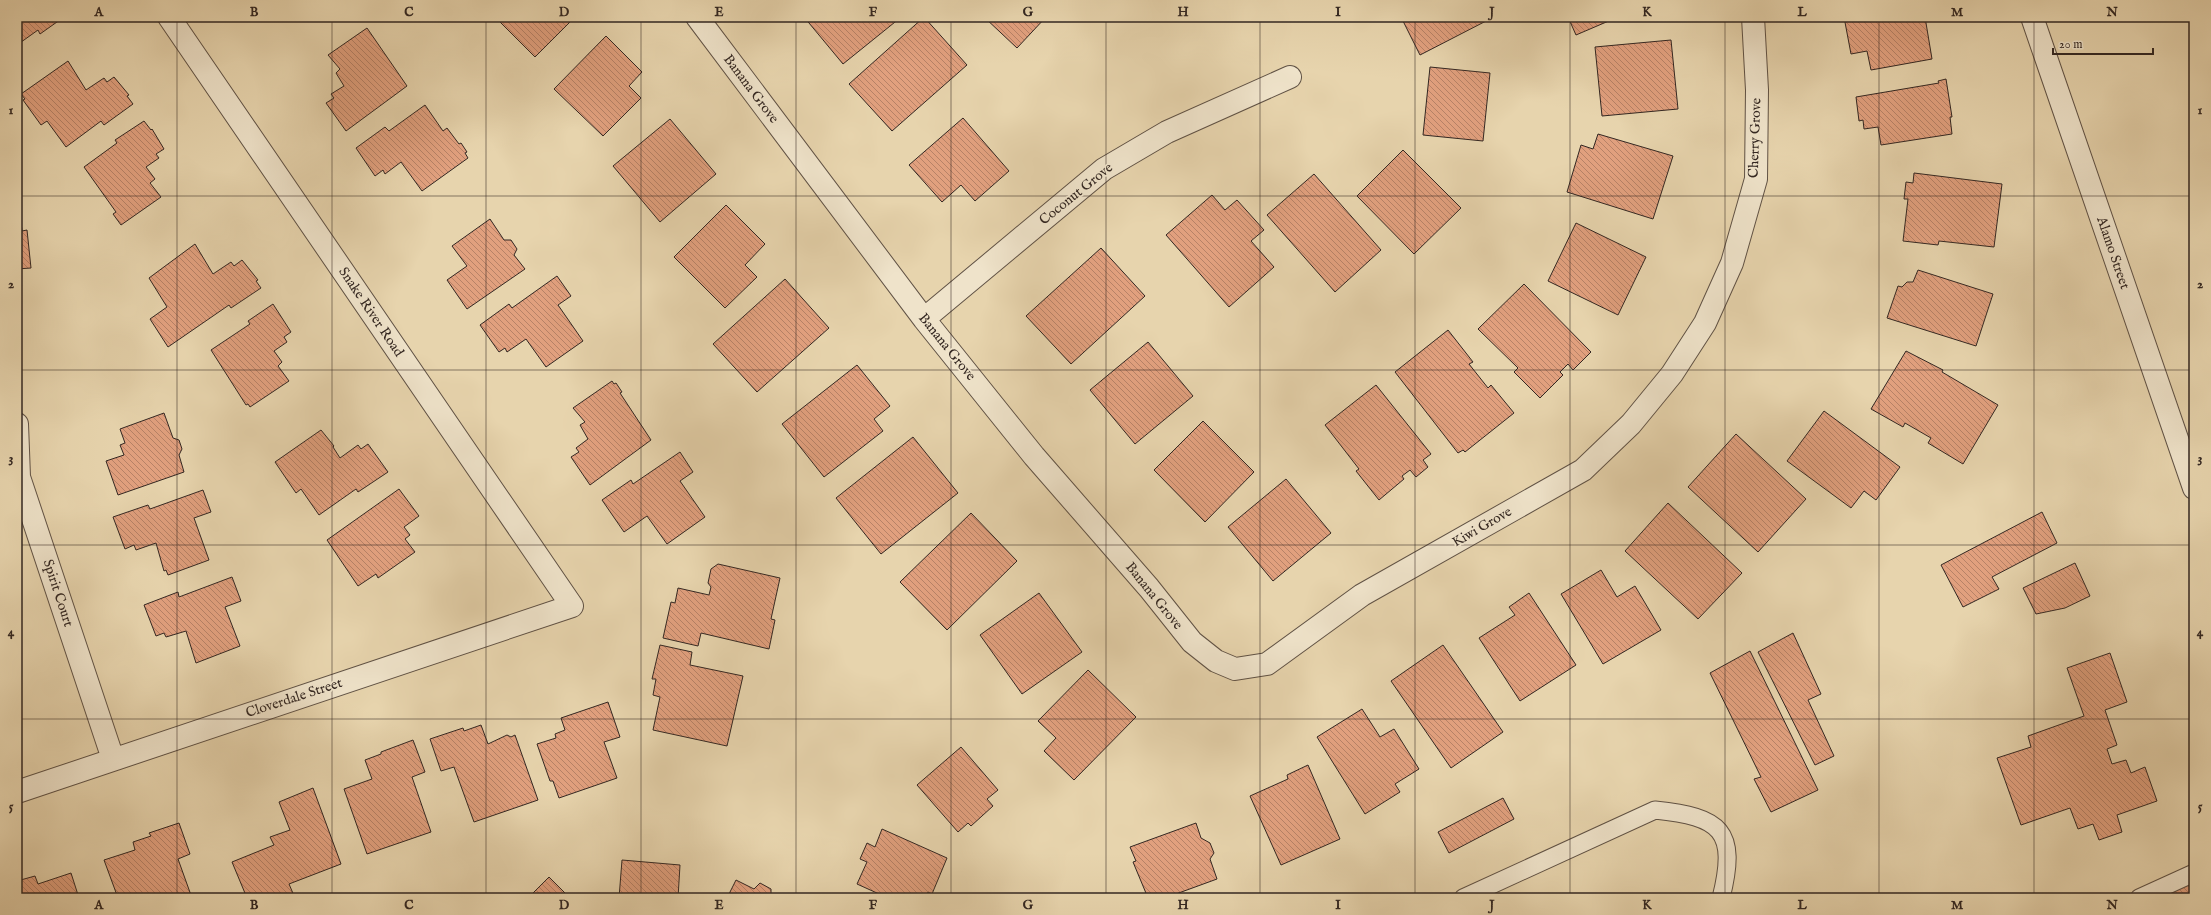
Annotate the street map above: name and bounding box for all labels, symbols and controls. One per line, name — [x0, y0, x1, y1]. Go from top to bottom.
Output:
text: A — [94, 4, 105, 21]
text: B — [250, 4, 259, 21]
text: C — [404, 4, 414, 21]
text: D — [559, 4, 570, 21]
text: E — [714, 4, 724, 21]
text: F — [869, 4, 878, 21]
text: G — [1023, 4, 1034, 21]
text: H — [1177, 4, 1189, 21]
text: I — [1335, 4, 1341, 21]
text: J — [1487, 4, 1495, 21]
text: K — [1642, 4, 1652, 21]
text: L — [1796, 4, 1807, 21]
text: M — [1951, 4, 1964, 21]
text: N — [2105, 4, 2118, 21]
scale bar — [2053, 30, 2153, 56]
text: 20 m — [2059, 37, 2082, 52]
street label: Banana Grove — [719, 51, 783, 127]
street label: Cherry Grove — [1745, 97, 1765, 178]
text: 1 — [9, 102, 14, 119]
text: 1 — [2198, 102, 2203, 119]
street label: Coconut Grove — [1035, 158, 1117, 229]
street label: Alamo Street — [2092, 213, 2134, 292]
street label: Snake River Road — [334, 264, 408, 361]
text: 2 — [8, 276, 14, 293]
text: 2 — [2197, 276, 2203, 293]
street label: Banana Grove — [914, 310, 980, 385]
text: 3 — [9, 450, 14, 467]
text: 3 — [2198, 450, 2203, 467]
street label: Kiwi Grove — [1449, 502, 1516, 551]
street label: Spirit Court — [39, 557, 77, 629]
street label: Banana Grove — [1121, 559, 1187, 634]
text: 4 — [8, 624, 15, 641]
text: 4 — [2197, 624, 2204, 641]
street label: Cloverdale Street — [243, 674, 345, 722]
text: 5 — [9, 798, 14, 815]
text: 5 — [2198, 798, 2203, 815]
text: A — [94, 897, 105, 914]
text: B — [250, 897, 259, 914]
text: C — [404, 897, 414, 914]
text: D — [559, 897, 570, 914]
text: E — [714, 897, 724, 914]
text: F — [869, 897, 878, 914]
text: G — [1023, 897, 1034, 914]
text: H — [1177, 897, 1189, 914]
text: I — [1335, 897, 1341, 914]
text: J — [1487, 897, 1495, 914]
text: K — [1642, 897, 1652, 914]
text: L — [1796, 897, 1807, 914]
text: M — [1951, 897, 1964, 914]
text: N — [2105, 897, 2118, 914]

